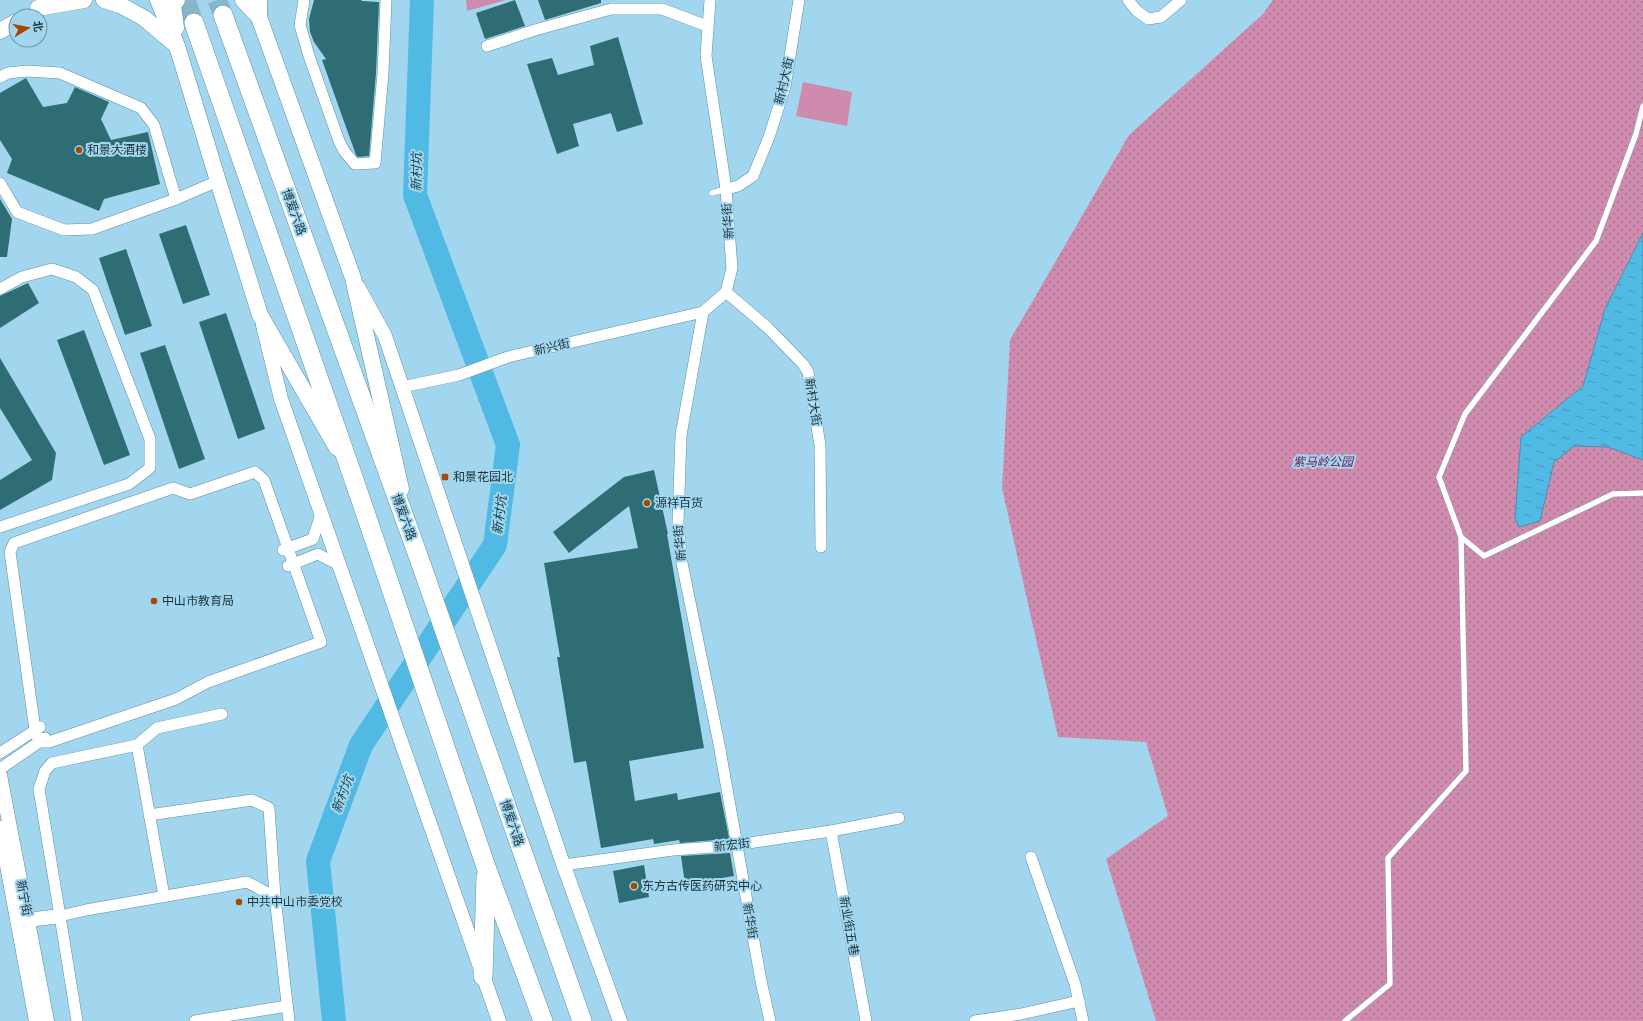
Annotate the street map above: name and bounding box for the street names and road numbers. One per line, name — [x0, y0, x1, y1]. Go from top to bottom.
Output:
street label: 新村大街 — [772, 56, 796, 106]
street label: 博爱六路 — [279, 187, 309, 237]
street label: 新华街 — [719, 202, 737, 240]
street label: 新兴街 — [533, 336, 571, 358]
street label: 新村大街 — [802, 377, 824, 427]
street label: 博爱六路 — [389, 492, 419, 542]
street label: 新华街 — [671, 524, 689, 562]
street label: 博爱六路 — [498, 798, 526, 848]
street label: 新宏街 — [713, 836, 751, 854]
street label: 新宁街 — [14, 879, 34, 917]
street label: 新业街五巷 — [837, 895, 861, 957]
street label: 新华街 — [740, 902, 760, 940]

